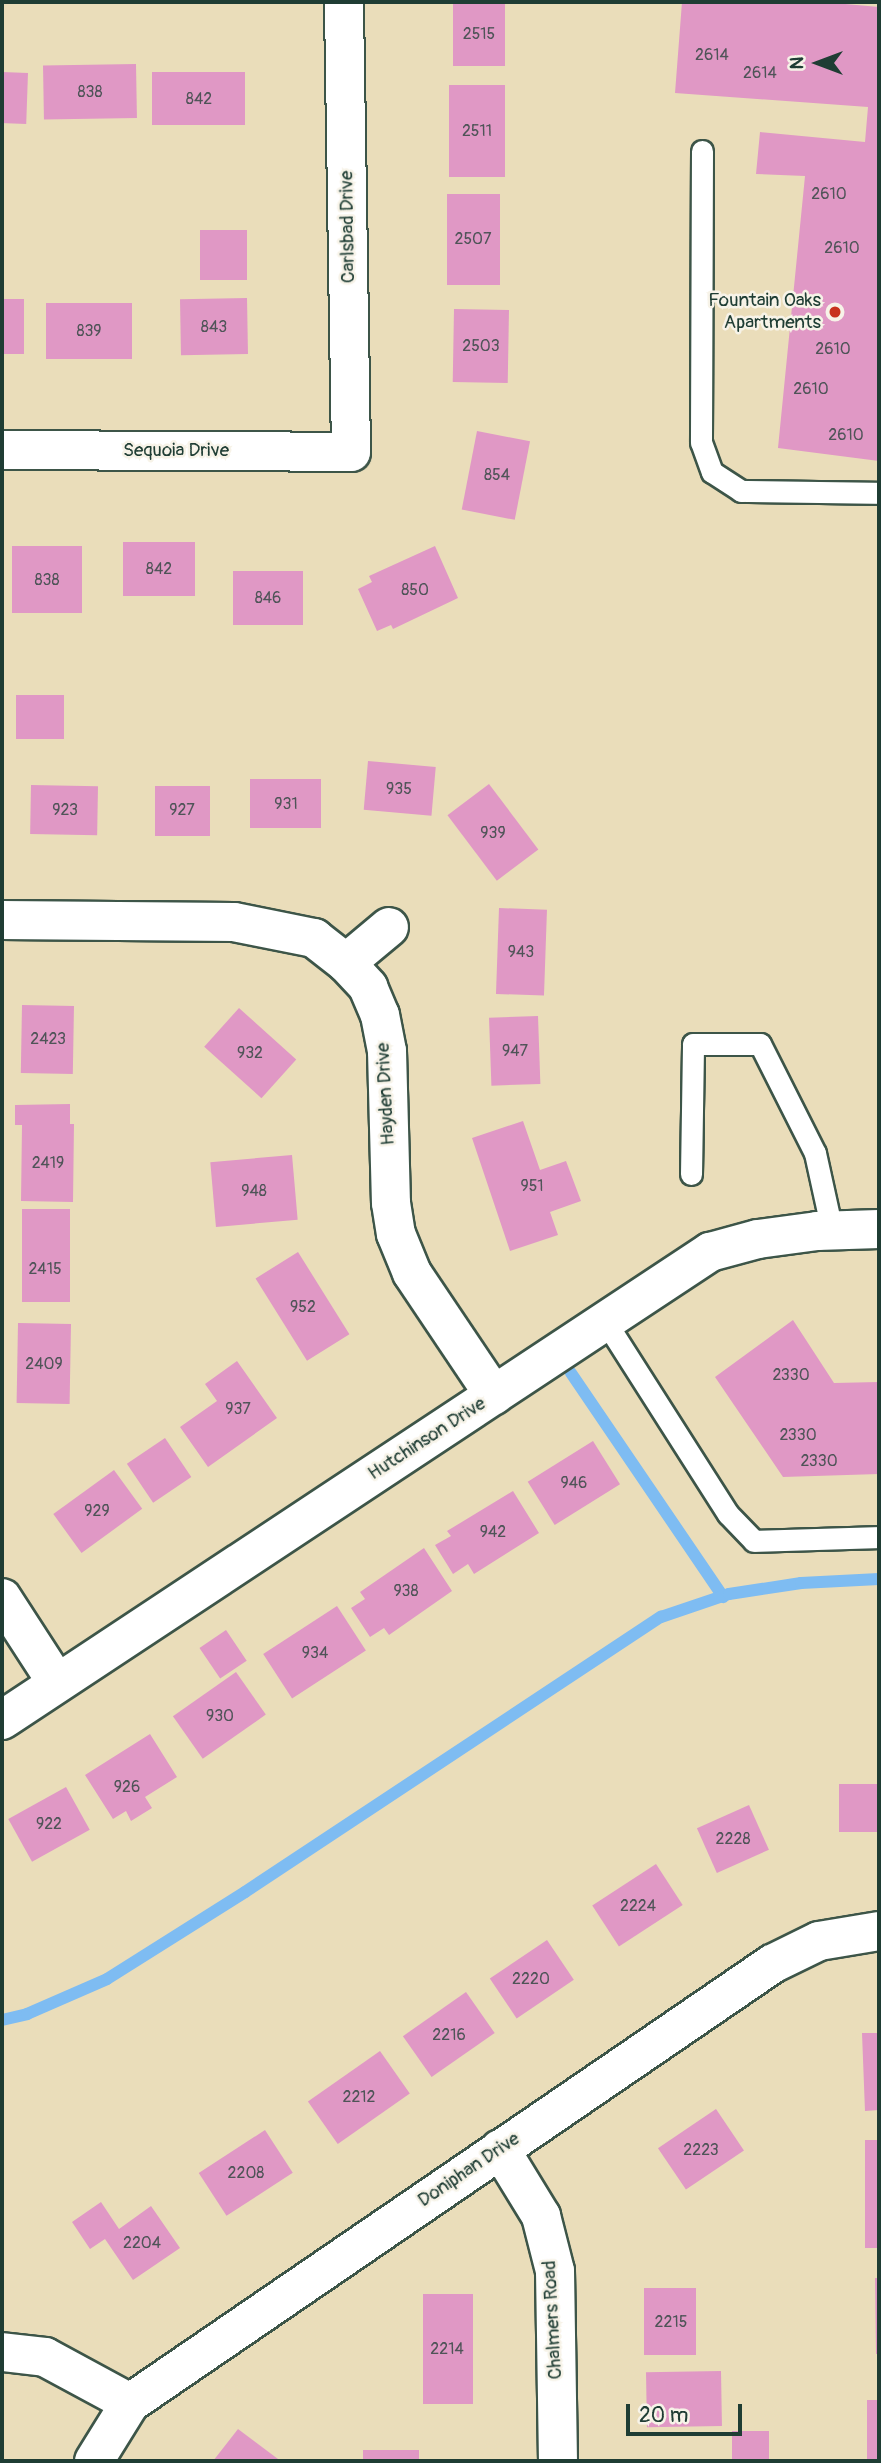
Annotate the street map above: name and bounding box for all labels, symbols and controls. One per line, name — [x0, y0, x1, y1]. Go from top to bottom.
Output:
house number: 2515 — [463, 24, 495, 44]
north arrow — [783, 28, 853, 98]
house number: 2614 — [695, 45, 729, 65]
text: N — [785, 57, 809, 69]
house number: 2614 — [743, 63, 777, 83]
house number: 838 — [77, 82, 103, 102]
house number: 842 — [186, 89, 212, 109]
house number: 2511 — [462, 121, 492, 141]
street label: Carlsbad Drive — [336, 171, 360, 283]
house number: 2610 — [811, 184, 847, 204]
house number: 2507 — [454, 229, 492, 249]
house number: 2610 — [824, 238, 860, 258]
place label: Fountain Oaks Apartments — [708, 290, 821, 334]
marker: Fountain Oaks Apartments — [827, 304, 843, 320]
house number: 843 — [201, 317, 227, 337]
house number: 839 — [76, 321, 102, 341]
house number: 2503 — [462, 336, 500, 356]
house number: 2610 — [815, 339, 851, 359]
house number: 2610 — [793, 379, 829, 399]
house number: 2610 — [828, 425, 864, 445]
street label: Sequoia Drive — [123, 440, 229, 462]
house number: 854 — [484, 465, 510, 485]
house number: 842 — [146, 559, 172, 579]
house number: 838 — [34, 570, 60, 590]
house number: 850 — [401, 580, 429, 600]
house number: 846 — [255, 588, 281, 608]
house number: 935 — [386, 779, 412, 799]
house number: 931 — [274, 794, 298, 814]
house number: 923 — [52, 800, 78, 820]
house number: 927 — [169, 800, 195, 820]
house number: 939 — [480, 823, 506, 843]
house number: 943 — [508, 942, 534, 962]
house number: 2423 — [30, 1029, 66, 1049]
house number: 947 — [502, 1041, 528, 1061]
street label: Hayden Drive — [372, 1042, 400, 1146]
house number: 932 — [237, 1043, 263, 1063]
house number: 2419 — [32, 1153, 64, 1173]
house number: 951 — [520, 1176, 544, 1196]
house number: 948 — [241, 1181, 267, 1201]
house number: 2415 — [28, 1259, 62, 1279]
house number: 952 — [290, 1297, 316, 1317]
house number: 2409 — [25, 1354, 63, 1374]
house number: 2330 — [772, 1365, 810, 1385]
street label: Hutchinson Drive — [364, 1393, 490, 1485]
house number: 937 — [225, 1399, 251, 1419]
house number: 2330 — [779, 1425, 817, 1445]
house number: 2330 — [800, 1451, 838, 1471]
house number: 946 — [561, 1473, 587, 1493]
house number: 929 — [84, 1501, 110, 1521]
house number: 942 — [480, 1522, 506, 1542]
house number: 938 — [393, 1581, 419, 1601]
house number: 934 — [302, 1643, 328, 1663]
house number: 930 — [206, 1706, 234, 1726]
house number: 926 — [114, 1777, 140, 1797]
house number: 922 — [36, 1814, 62, 1834]
house number: 2228 — [716, 1829, 750, 1849]
house number: 2224 — [620, 1896, 656, 1916]
house number: 2220 — [512, 1969, 550, 1989]
house number: 2216 — [432, 2025, 466, 2045]
house number: 2212 — [342, 2087, 376, 2107]
street label: Doniphan Drive — [414, 2128, 524, 2212]
house number: 2223 — [683, 2140, 719, 2160]
house number: 2208 — [228, 2163, 264, 2183]
house number: 2204 — [123, 2233, 161, 2253]
street label: Chalmers Road — [539, 2260, 567, 2380]
house number: 2215 — [655, 2312, 687, 2332]
house number: 2214 — [430, 2339, 464, 2359]
scale bar — [629, 2390, 744, 2434]
text: 20 m — [639, 2402, 688, 2429]

